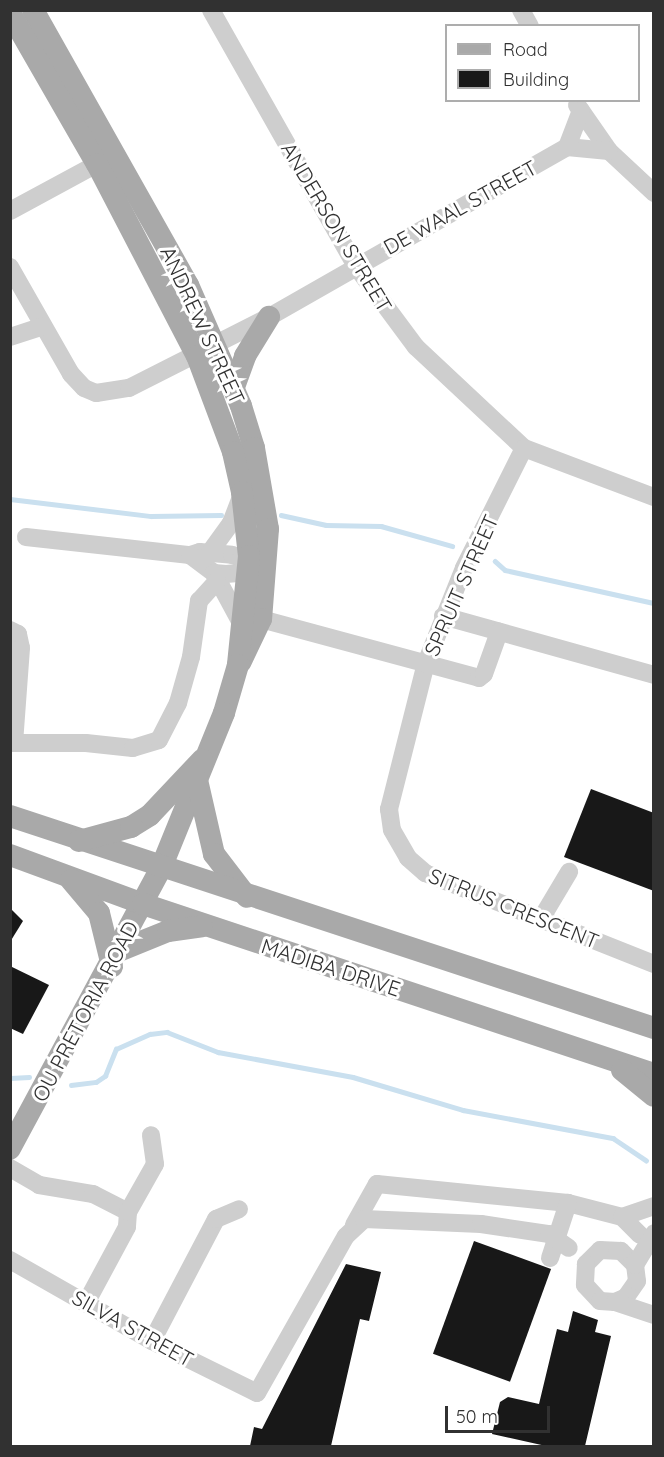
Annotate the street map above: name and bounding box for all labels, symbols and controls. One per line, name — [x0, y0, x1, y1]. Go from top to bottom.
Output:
legend — [445, 24, 640, 102]
text: Road — [503, 38, 548, 61]
text: Building — [503, 68, 569, 91]
street label: ANDERSON STREET — [276, 137, 398, 317]
street label: DE WAAL STREET — [379, 154, 541, 260]
street label: ANDREW STREET — [155, 242, 251, 408]
street label: SPRUIT STREET — [419, 510, 503, 660]
street label: SITRUS CRESCENT — [425, 862, 603, 954]
street label: OU PRETORIA ROAD — [27, 916, 143, 1106]
street label: MADIBA DRIVE — [258, 933, 404, 1001]
street label: SILVA STREET — [68, 1284, 198, 1372]
scale bar — [448, 1394, 553, 1432]
text: 50 m — [456, 1405, 498, 1428]

